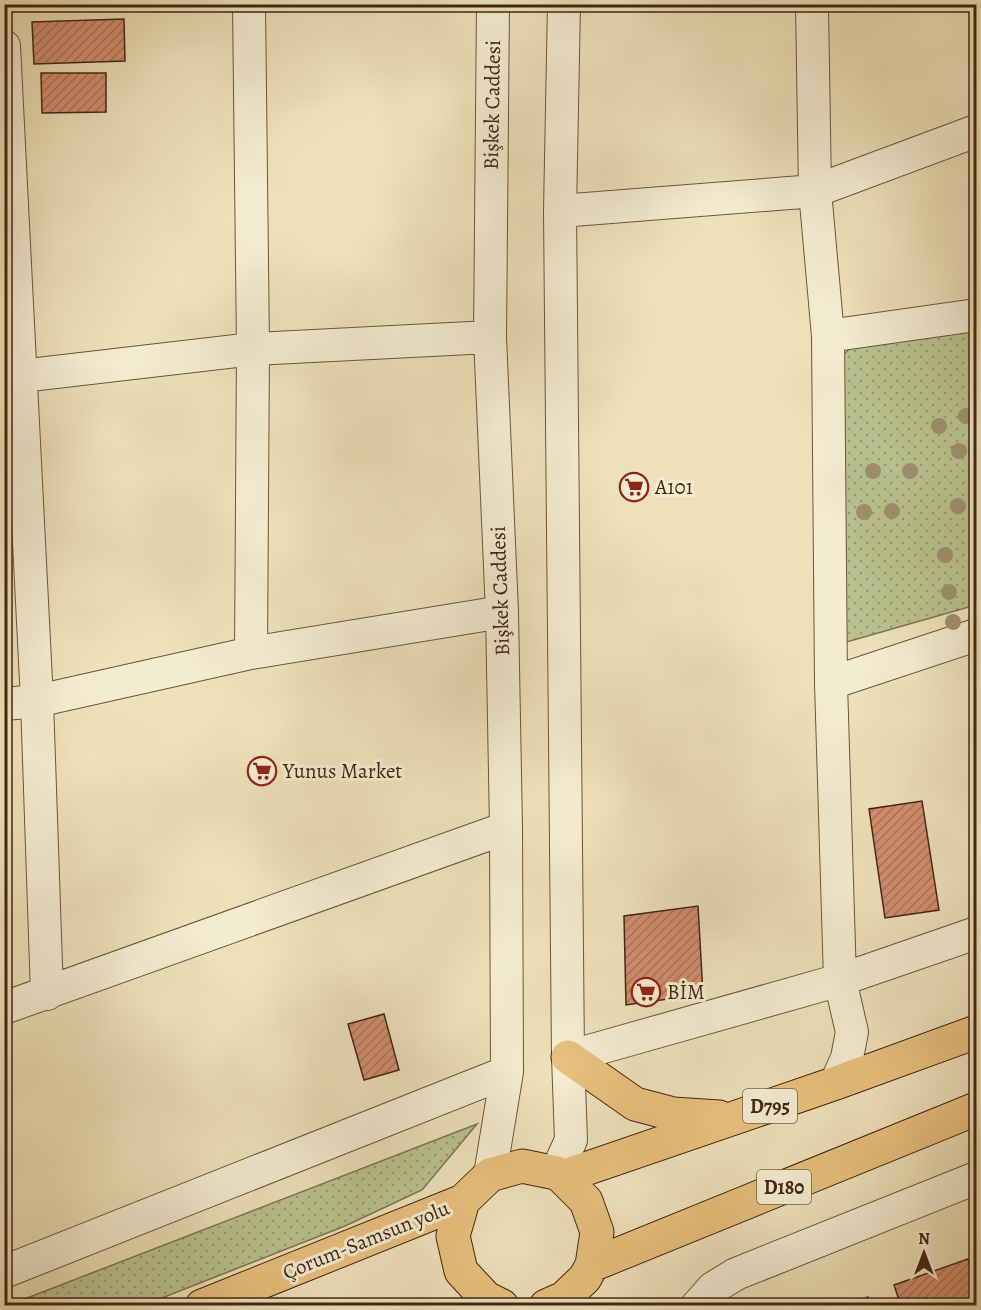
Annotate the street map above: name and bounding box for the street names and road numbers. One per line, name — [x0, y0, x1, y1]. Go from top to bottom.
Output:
street label: Bişkek Caddesi — [477, 40, 507, 170]
street label: Bişkek Caddesi — [484, 525, 516, 656]
road number: D795 — [743, 1089, 797, 1123]
road number: D180 — [757, 1170, 811, 1204]
street label: Çorum-Samsun yolu — [278, 1194, 454, 1286]

